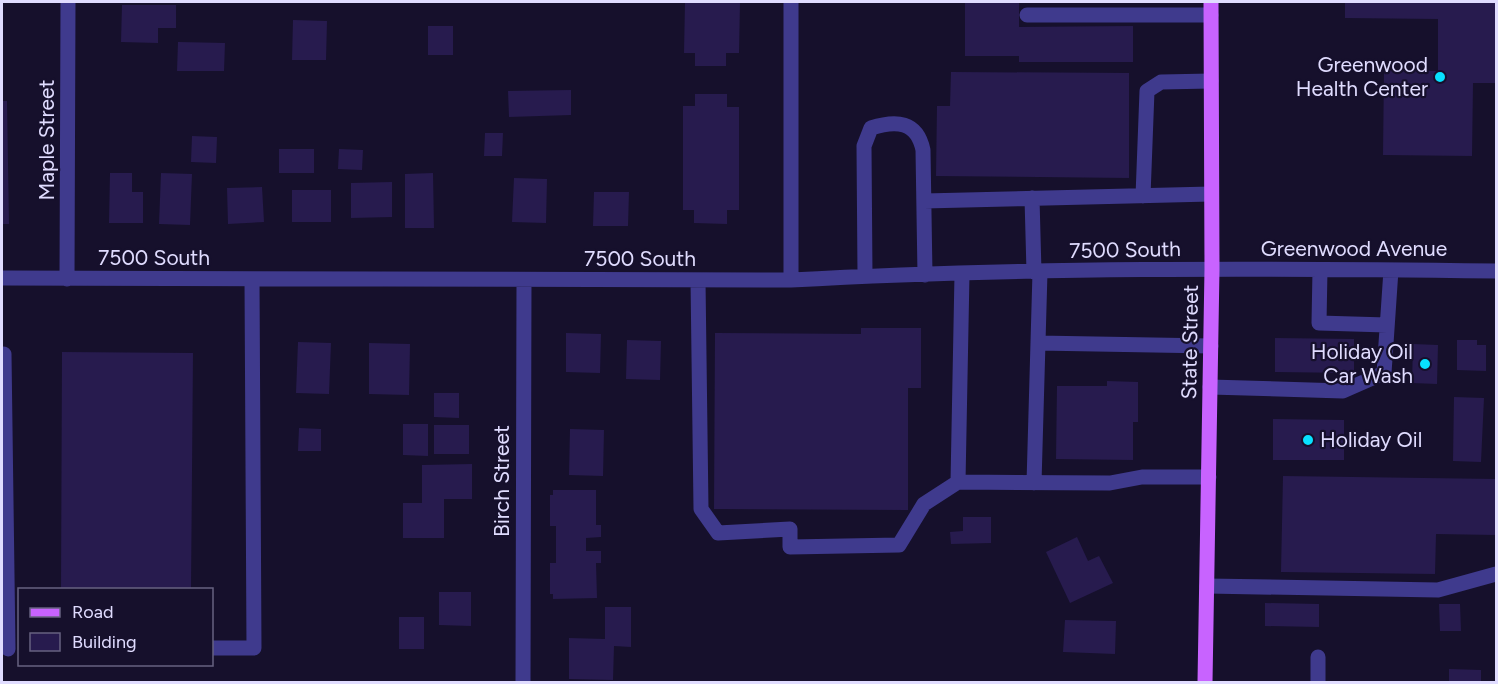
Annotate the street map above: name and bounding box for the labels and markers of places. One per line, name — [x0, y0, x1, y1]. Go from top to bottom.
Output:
place label: Greenwood Health Center — [1296, 52, 1428, 101]
marker: Greenwood Health Center — [1433, 70, 1447, 84]
place label: Holiday Oil Car Wash — [1311, 339, 1413, 388]
marker: Holiday Oil Car Wash — [1418, 357, 1432, 371]
place label: Holiday Oil — [1320, 427, 1422, 452]
marker: Holiday Oil — [1301, 433, 1315, 447]

